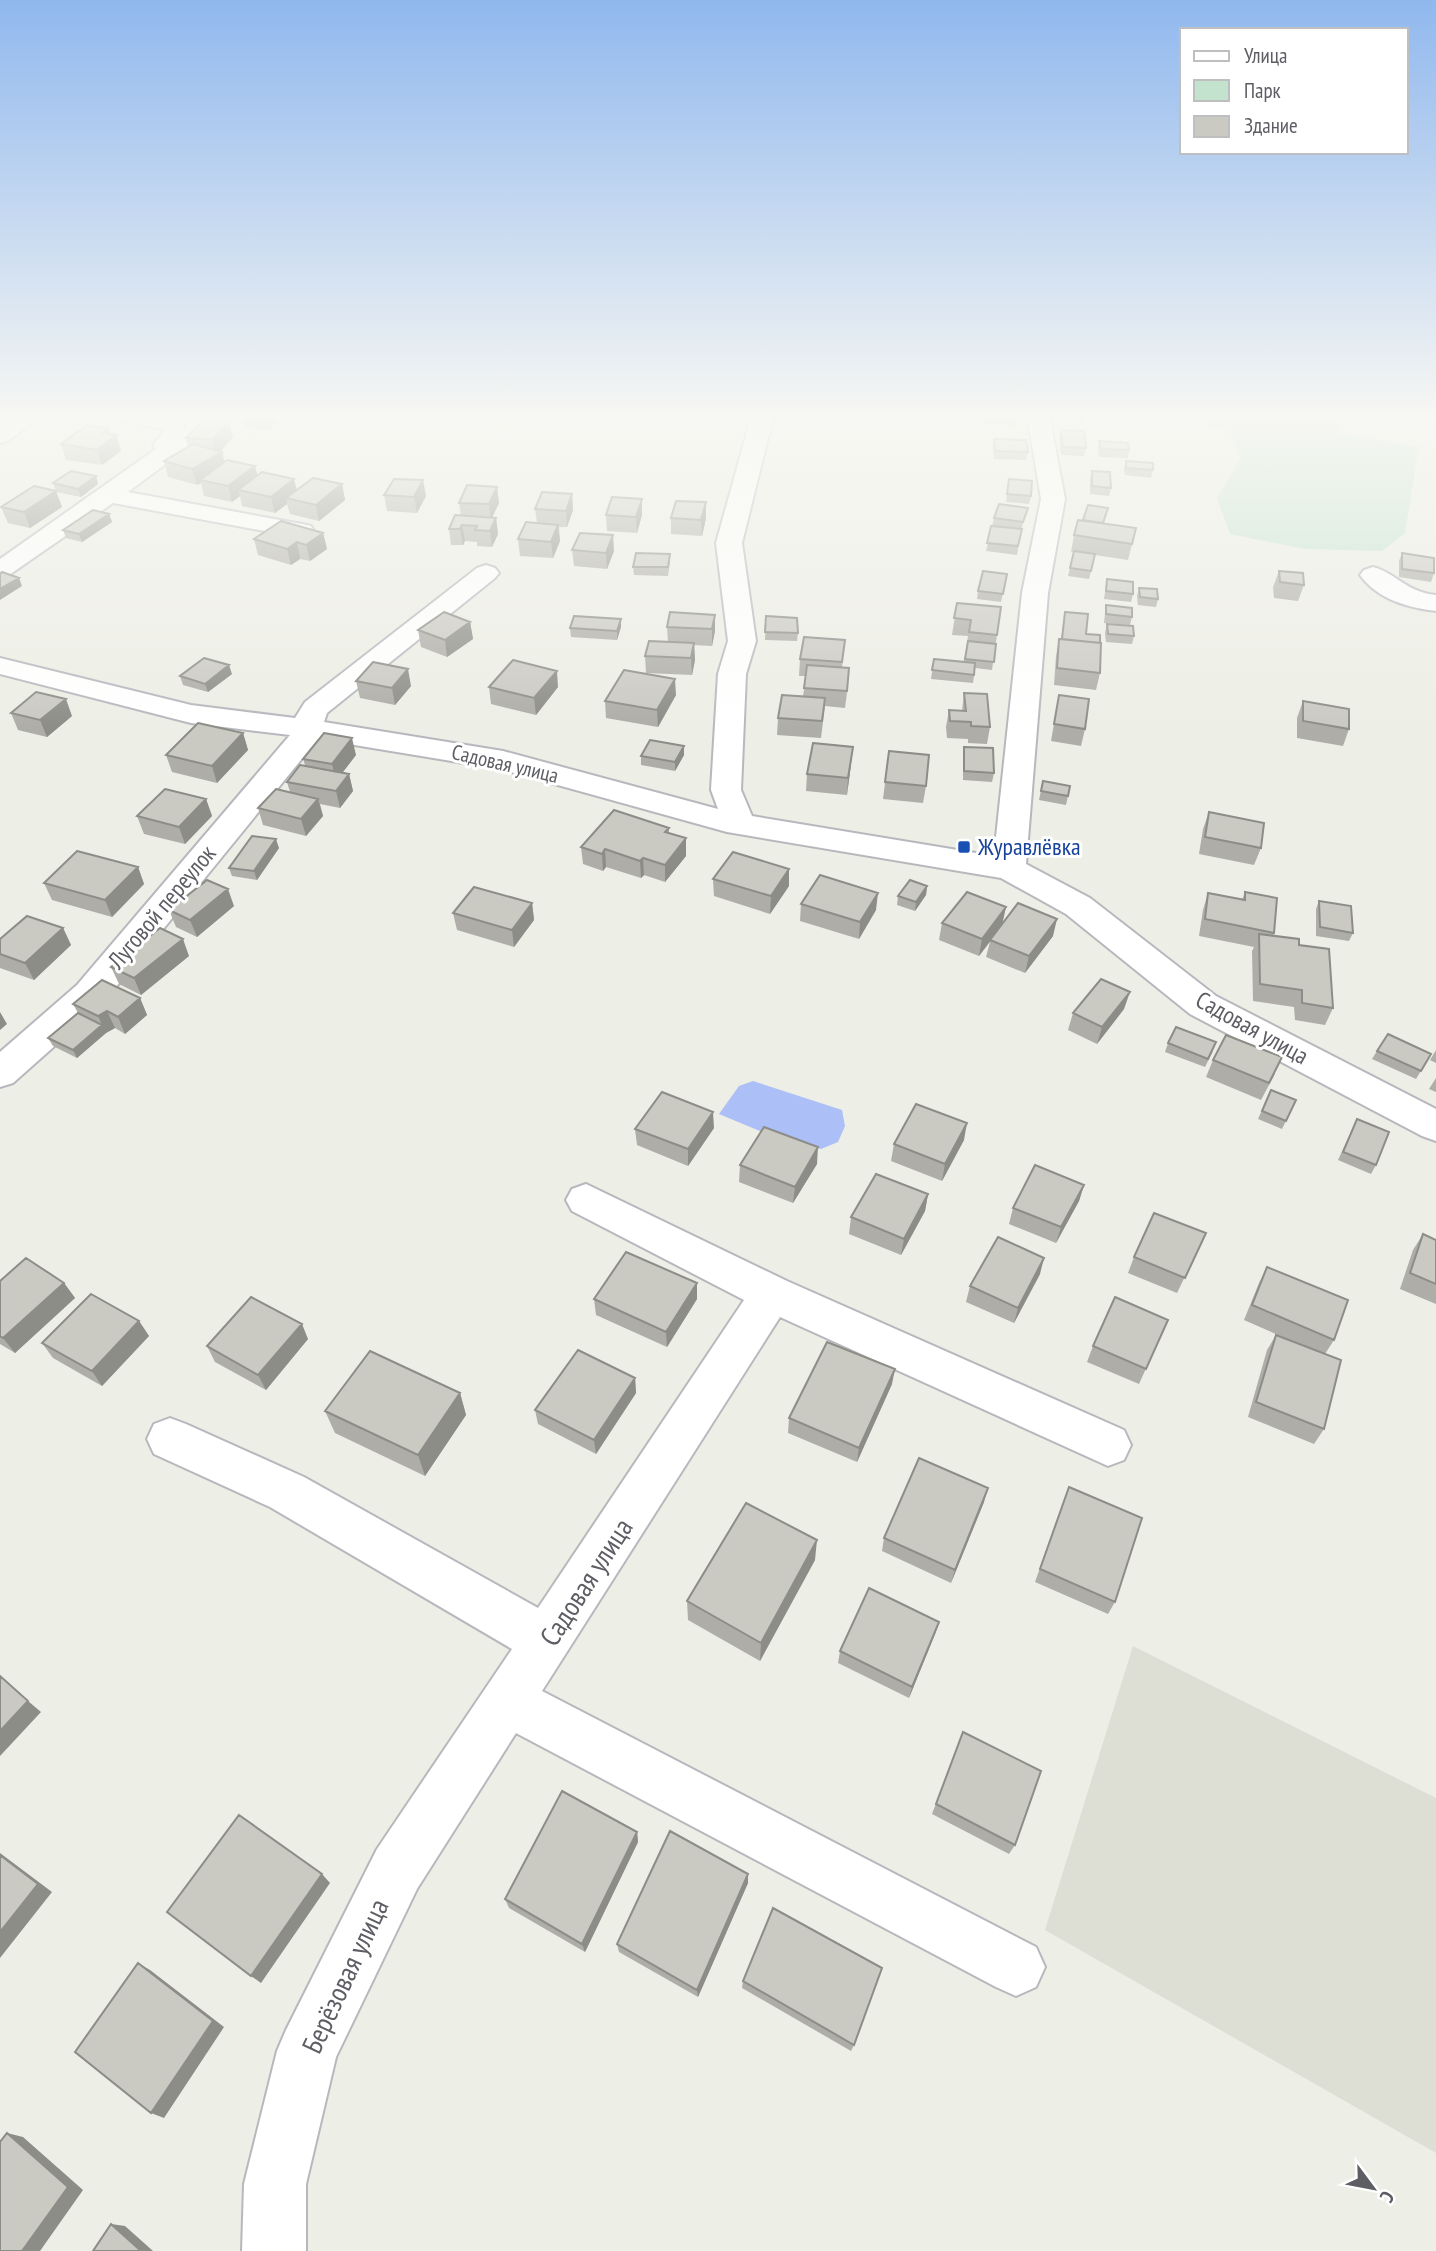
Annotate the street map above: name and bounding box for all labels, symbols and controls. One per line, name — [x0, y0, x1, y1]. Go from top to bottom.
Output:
legend — [1180, 28, 1408, 154]
text: Улица — [1244, 42, 1287, 69]
text: Парк — [1244, 77, 1281, 104]
text: Здание — [1244, 112, 1298, 139]
street label: Садовая улица — [449, 738, 561, 789]
place label: Журавлёвка — [977, 831, 1081, 862]
street label: Луговой переулок — [100, 838, 223, 976]
marker: Журавлёвка — [956, 839, 972, 855]
street label: Садовая улица — [1190, 984, 1314, 1071]
street label: Садовая улица — [531, 1511, 641, 1653]
street label: Берёзовая улица — [293, 1893, 396, 2059]
north arrow — [1338, 2153, 1408, 2223]
text: С — [1375, 2187, 1400, 2207]

